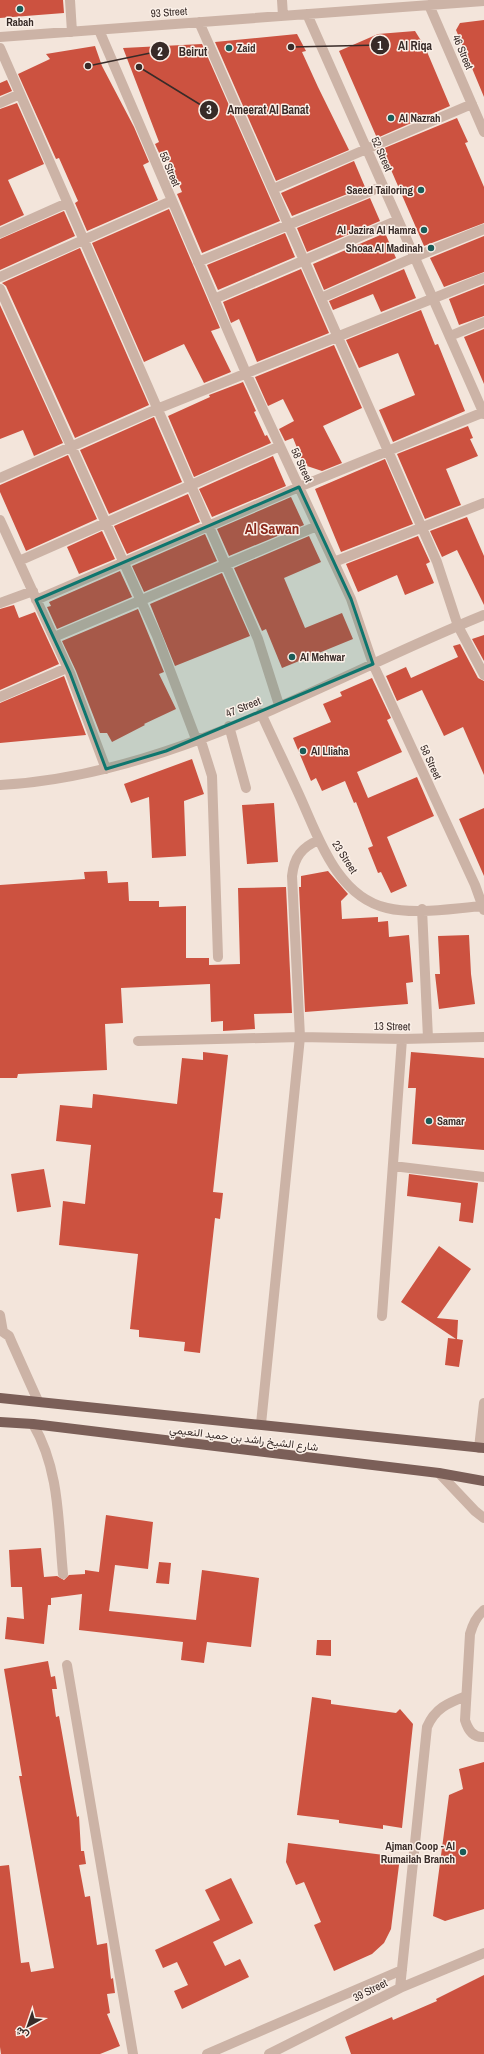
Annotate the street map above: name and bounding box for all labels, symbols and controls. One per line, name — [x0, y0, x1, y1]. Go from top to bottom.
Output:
marker: Rabah — [15, 4, 25, 14]
street label: 93 Street — [150, 4, 188, 20]
place label: Rabah — [6, 15, 34, 29]
street label: 46 Street — [449, 32, 477, 72]
callout: Al Riqa — [370, 33, 440, 57]
text: 1 — [377, 38, 383, 54]
text: Al Riqa — [398, 38, 432, 54]
callout: Beirut — [150, 39, 215, 63]
place label: Zaid — [237, 41, 256, 55]
marker: Zaid — [224, 43, 234, 53]
text: 2 — [157, 44, 163, 60]
text: Beirut — [179, 44, 208, 60]
callout: Ameerat Al Banat — [199, 98, 317, 122]
text: 3 — [206, 102, 212, 118]
text: Ameerat Al Banat — [227, 102, 310, 118]
place label: Al Nazrah — [399, 111, 441, 125]
marker: Al Nazrah — [386, 113, 396, 123]
street label: 52 Street — [368, 134, 396, 174]
street label: 58 Street — [156, 149, 184, 189]
place label: Saeed Tailoring — [346, 183, 413, 197]
marker: Saeed Tailoring — [416, 185, 426, 195]
place label: Al Jazira Al Hamra — [337, 223, 416, 237]
marker: Al Jazira Al Hamra — [419, 225, 429, 235]
place label: Shoaa Al Madinah — [346, 241, 423, 255]
marker: Shoaa Al Madinah — [426, 243, 436, 253]
street label: 58 Street — [288, 445, 316, 485]
district label: Al Sawan — [245, 518, 299, 539]
place label: Al Mehwar — [300, 650, 346, 664]
marker: Al Mehwar — [287, 652, 297, 662]
street label: 47 Street — [223, 693, 263, 720]
street label: 58 Street — [417, 742, 445, 782]
place label: Al Lliaha — [311, 744, 349, 758]
marker: Al Lliaha — [298, 746, 308, 756]
street label: 23 Street — [329, 838, 361, 877]
street label: 13 Street — [374, 1019, 411, 1033]
place label: Samar — [437, 1114, 465, 1128]
marker: Samar — [424, 1116, 434, 1126]
street label: شارع الشيخ راشد بن حميد النعيمي — [168, 1422, 320, 1457]
place label: Ajman Coop - Al Rumailah Branch — [381, 1839, 455, 1866]
marker: Ajman Coop - Al Rumailah Branch — [458, 1847, 468, 1857]
street label: 39 Street — [351, 1975, 390, 2005]
north arrow — [8, 2006, 48, 2046]
text: ش — [12, 2024, 31, 2043]

